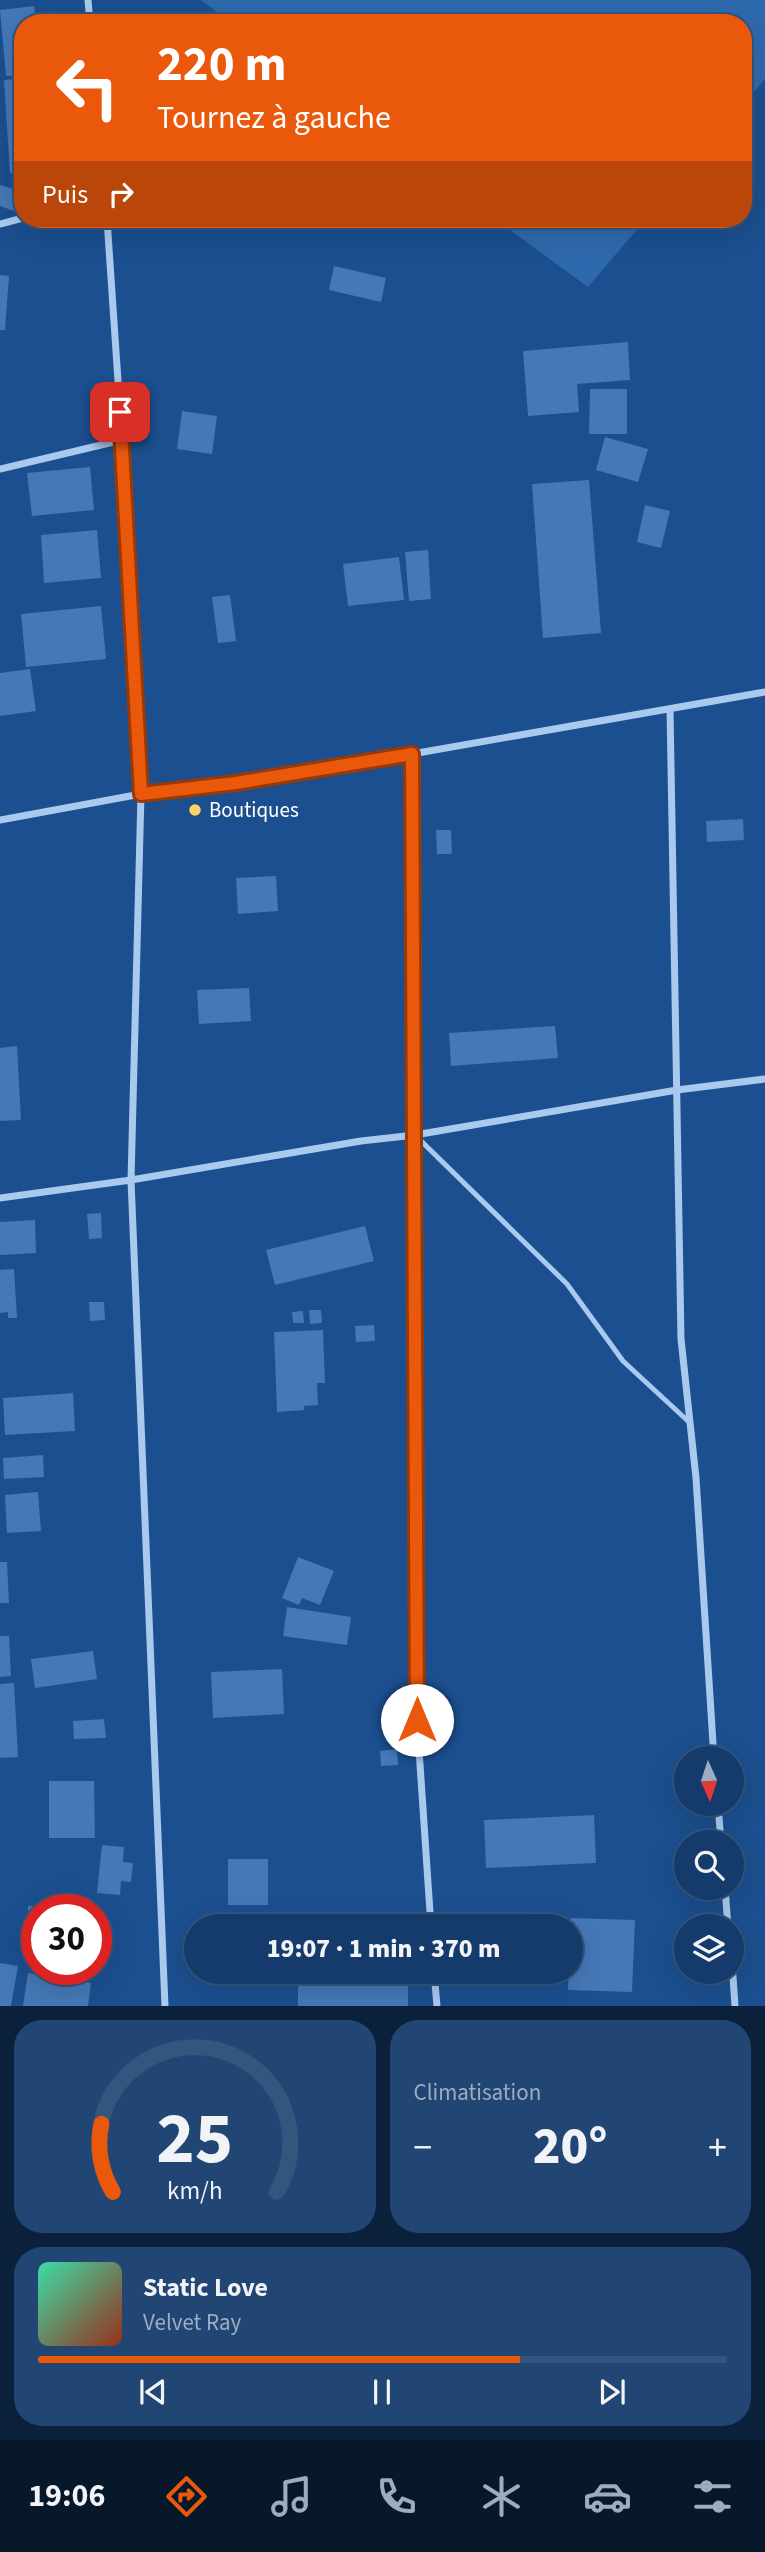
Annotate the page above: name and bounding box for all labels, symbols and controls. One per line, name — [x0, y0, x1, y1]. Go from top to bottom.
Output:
text: 220 m — [157, 30, 286, 100]
icon: left — [42, 42, 133, 133]
text: Tournez à gauche — [157, 95, 391, 141]
icon: right — [102, 175, 140, 213]
text: Puis — [42, 176, 88, 213]
pin — [90, 382, 150, 442]
icon: arrive — [101, 393, 139, 431]
place label: Boutiques — [209, 795, 299, 825]
marker: Boutiques — [187, 802, 203, 818]
position arrow — [380, 1683, 454, 1757]
north arrow — [674, 1746, 744, 1816]
map controls — [674, 1746, 744, 1984]
button: search — [674, 1830, 744, 1900]
speed limit sign: 30 — [21, 1894, 112, 1985]
button: layers — [674, 1914, 744, 1984]
text: 19:07 · 1 min · 370 m — [267, 1930, 500, 1967]
text: Climatisation — [414, 2076, 541, 2109]
text: 25 — [156, 2088, 233, 2192]
text: 20° — [533, 2110, 608, 2184]
text: − — [414, 2121, 432, 2175]
text: + — [708, 2121, 727, 2175]
text: km/h — [167, 2173, 223, 2209]
text: Static Love — [143, 2269, 268, 2306]
text: Velvet Ray — [143, 2306, 241, 2339]
icon: previous — [134, 2373, 172, 2411]
icon: pause — [363, 2373, 401, 2411]
icon: next — [593, 2373, 631, 2411]
icon: directions — [162, 2472, 211, 2521]
icon: music — [267, 2472, 316, 2521]
icon: phone — [372, 2472, 421, 2521]
icon: climate — [477, 2472, 526, 2521]
icon: car — [583, 2472, 632, 2521]
icon: filters — [688, 2472, 737, 2521]
text: 19:06 — [28, 2473, 105, 2519]

